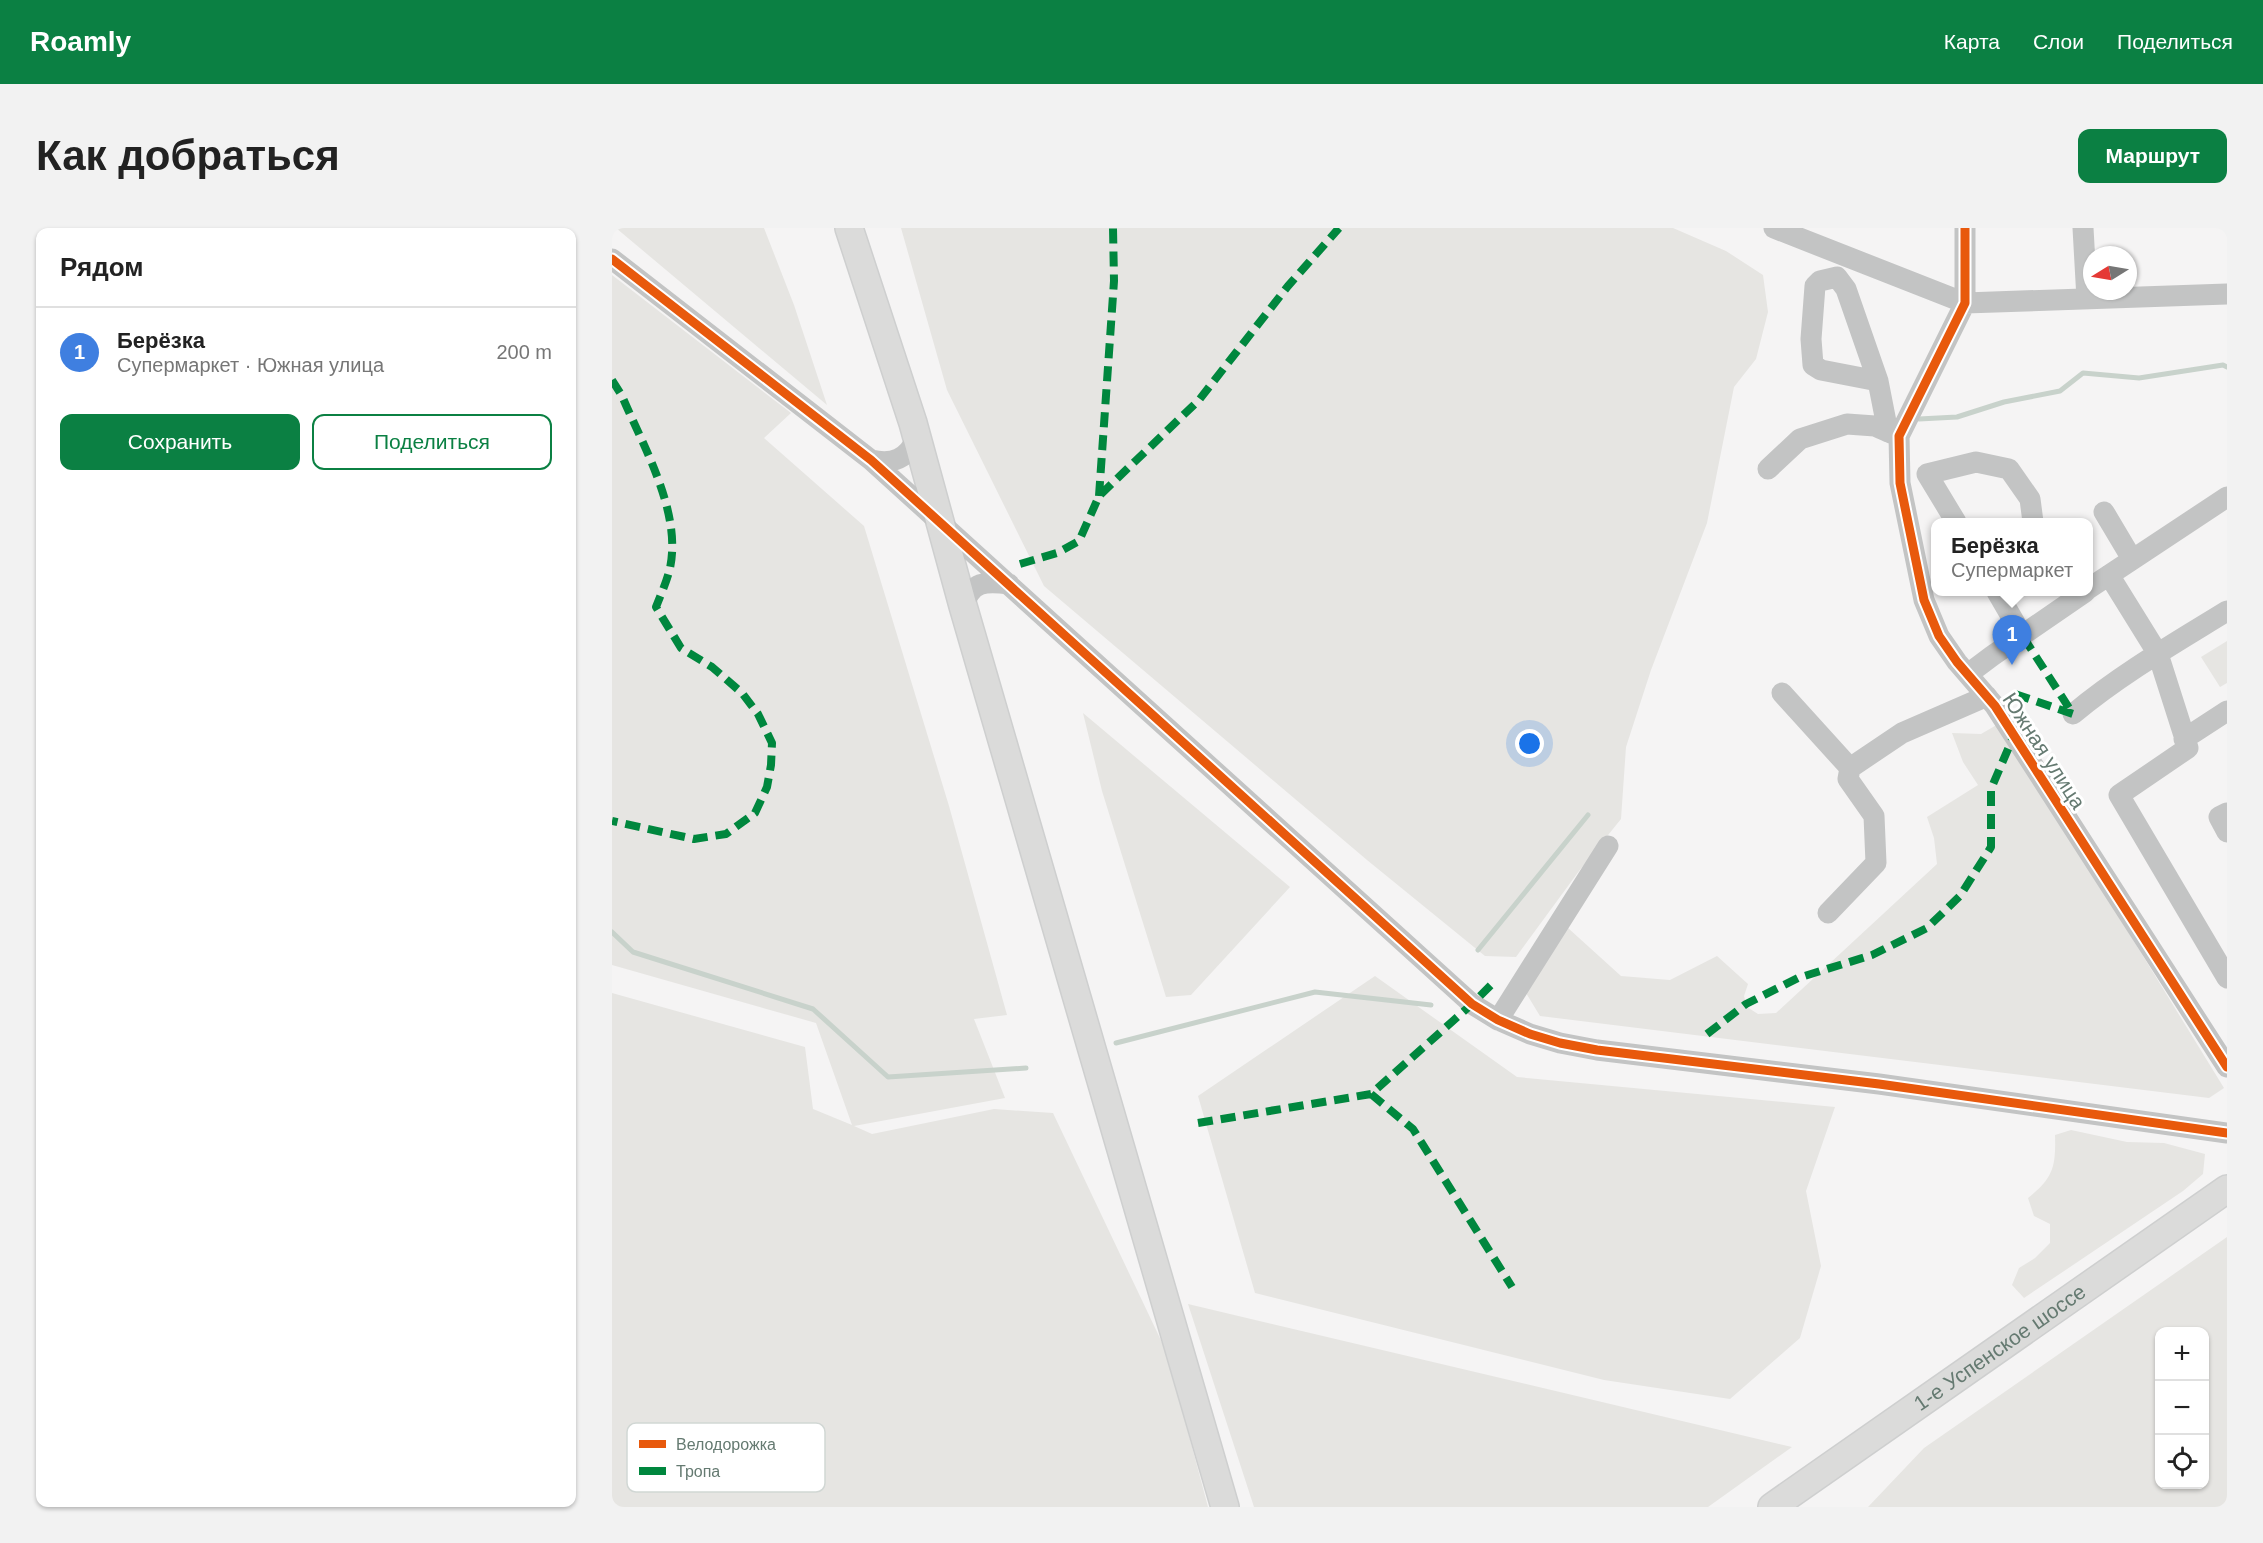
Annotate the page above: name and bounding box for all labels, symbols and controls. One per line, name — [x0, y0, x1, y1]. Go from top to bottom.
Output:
text: Roamly — [30, 26, 131, 57]
text: Карта — [1944, 30, 2000, 53]
text: Слои — [2033, 30, 2084, 53]
text: Поделиться — [2117, 30, 2233, 53]
button: Маршрут — [2078, 129, 2227, 183]
text: Как добраться — [36, 132, 340, 179]
north arrow — [2083, 246, 2137, 300]
text: Рядом — [60, 252, 143, 282]
text: Берёзка — [117, 328, 205, 353]
text: 1 — [74, 341, 85, 363]
text: 200 m — [496, 341, 552, 363]
text: Супермаркет · Южная улица — [117, 354, 384, 376]
button: Сохранить — [60, 414, 300, 470]
button: Поделиться — [312, 414, 552, 470]
popup — [1931, 518, 2093, 596]
text: Берёзка — [1951, 533, 2039, 558]
text: Супермаркет — [1951, 559, 2073, 581]
pin: 1 — [1992, 616, 2032, 665]
street label: Южная улица — [1998, 688, 2091, 813]
your location — [1515, 729, 1544, 758]
street label: 1-е Успенское шоссе — [1910, 1280, 2090, 1415]
map controls — [2155, 1327, 2209, 1489]
button: + — [2155, 1327, 2209, 1381]
button: − — [2155, 1381, 2209, 1435]
legend — [627, 1423, 825, 1492]
button: locate — [2155, 1435, 2209, 1489]
text: Велодорожка — [676, 1436, 776, 1453]
text: Тропа — [676, 1463, 720, 1480]

